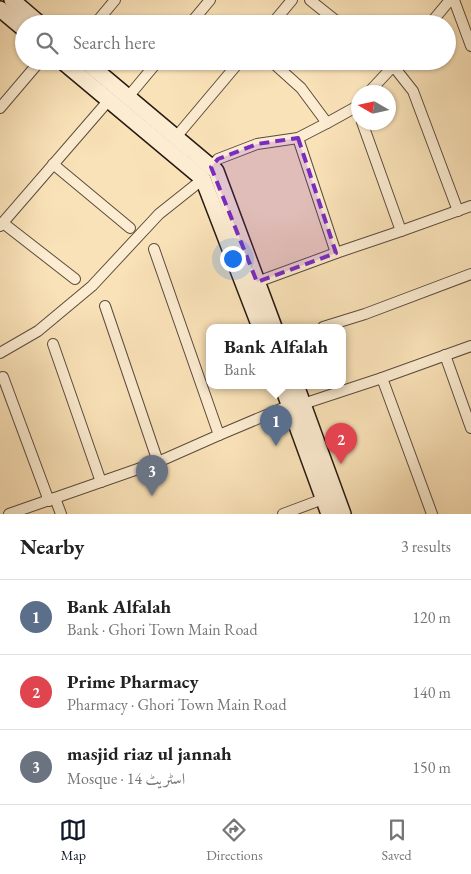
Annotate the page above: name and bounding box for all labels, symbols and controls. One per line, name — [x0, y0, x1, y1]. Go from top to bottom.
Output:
search box — [15, 15, 456, 70]
icon: search — [33, 29, 61, 57]
text: Search here — [73, 30, 155, 55]
north arrow — [351, 85, 396, 130]
your location — [220, 246, 246, 272]
popup — [206, 324, 346, 389]
text: Bank Alfalah — [224, 334, 328, 359]
text: Bank — [224, 359, 256, 380]
pin: 1 — [260, 405, 292, 446]
pin: 2 — [325, 423, 357, 464]
pin: 3 — [136, 455, 168, 496]
text: Nearby — [20, 533, 84, 560]
text: 3 results — [401, 536, 451, 557]
text: Bank Alfalah — [67, 594, 171, 619]
text: 1 — [32, 607, 40, 628]
text: 120 m — [412, 607, 451, 628]
text: Bank · Ghori Town Main Road — [67, 619, 257, 640]
text: Prime Pharmacy — [67, 669, 199, 694]
text: 2 — [32, 682, 40, 703]
text: 140 m — [412, 682, 451, 703]
text: Pharmacy · Ghori Town Main Road — [67, 694, 287, 715]
text: masjid riaz ul jannah — [67, 741, 232, 766]
text: 3 — [32, 757, 40, 778]
text: 150 m — [412, 757, 451, 778]
text: Mosque · اسٹریٹ 14 — [67, 768, 185, 789]
tab: Map — [59, 816, 87, 864]
tab: Directions — [206, 816, 263, 864]
tab: Saved — [382, 816, 412, 864]

